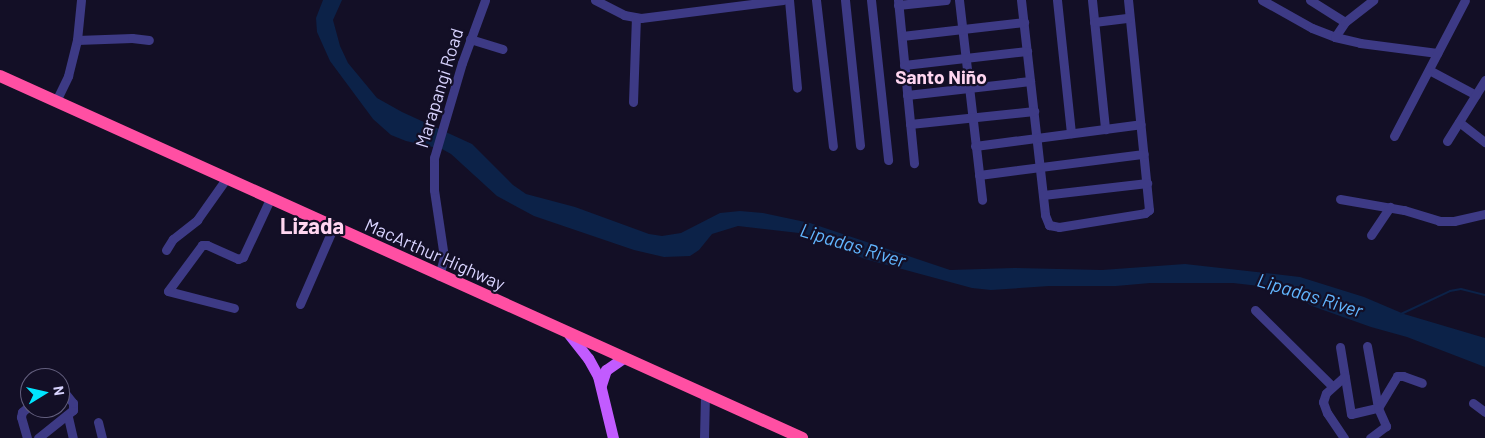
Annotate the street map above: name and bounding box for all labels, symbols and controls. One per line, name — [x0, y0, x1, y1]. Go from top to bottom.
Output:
street label: Marapangi Road — [411, 25, 467, 151]
district label: Santo Niño — [895, 66, 987, 88]
district label: Lizada — [280, 213, 344, 239]
street label: MacArthur Highway — [362, 213, 508, 295]
water label: Lipadas River — [798, 218, 908, 272]
water label: Lipadas River — [1255, 268, 1365, 322]
north arrow — [20, 368, 70, 418]
text: N — [50, 385, 68, 397]

